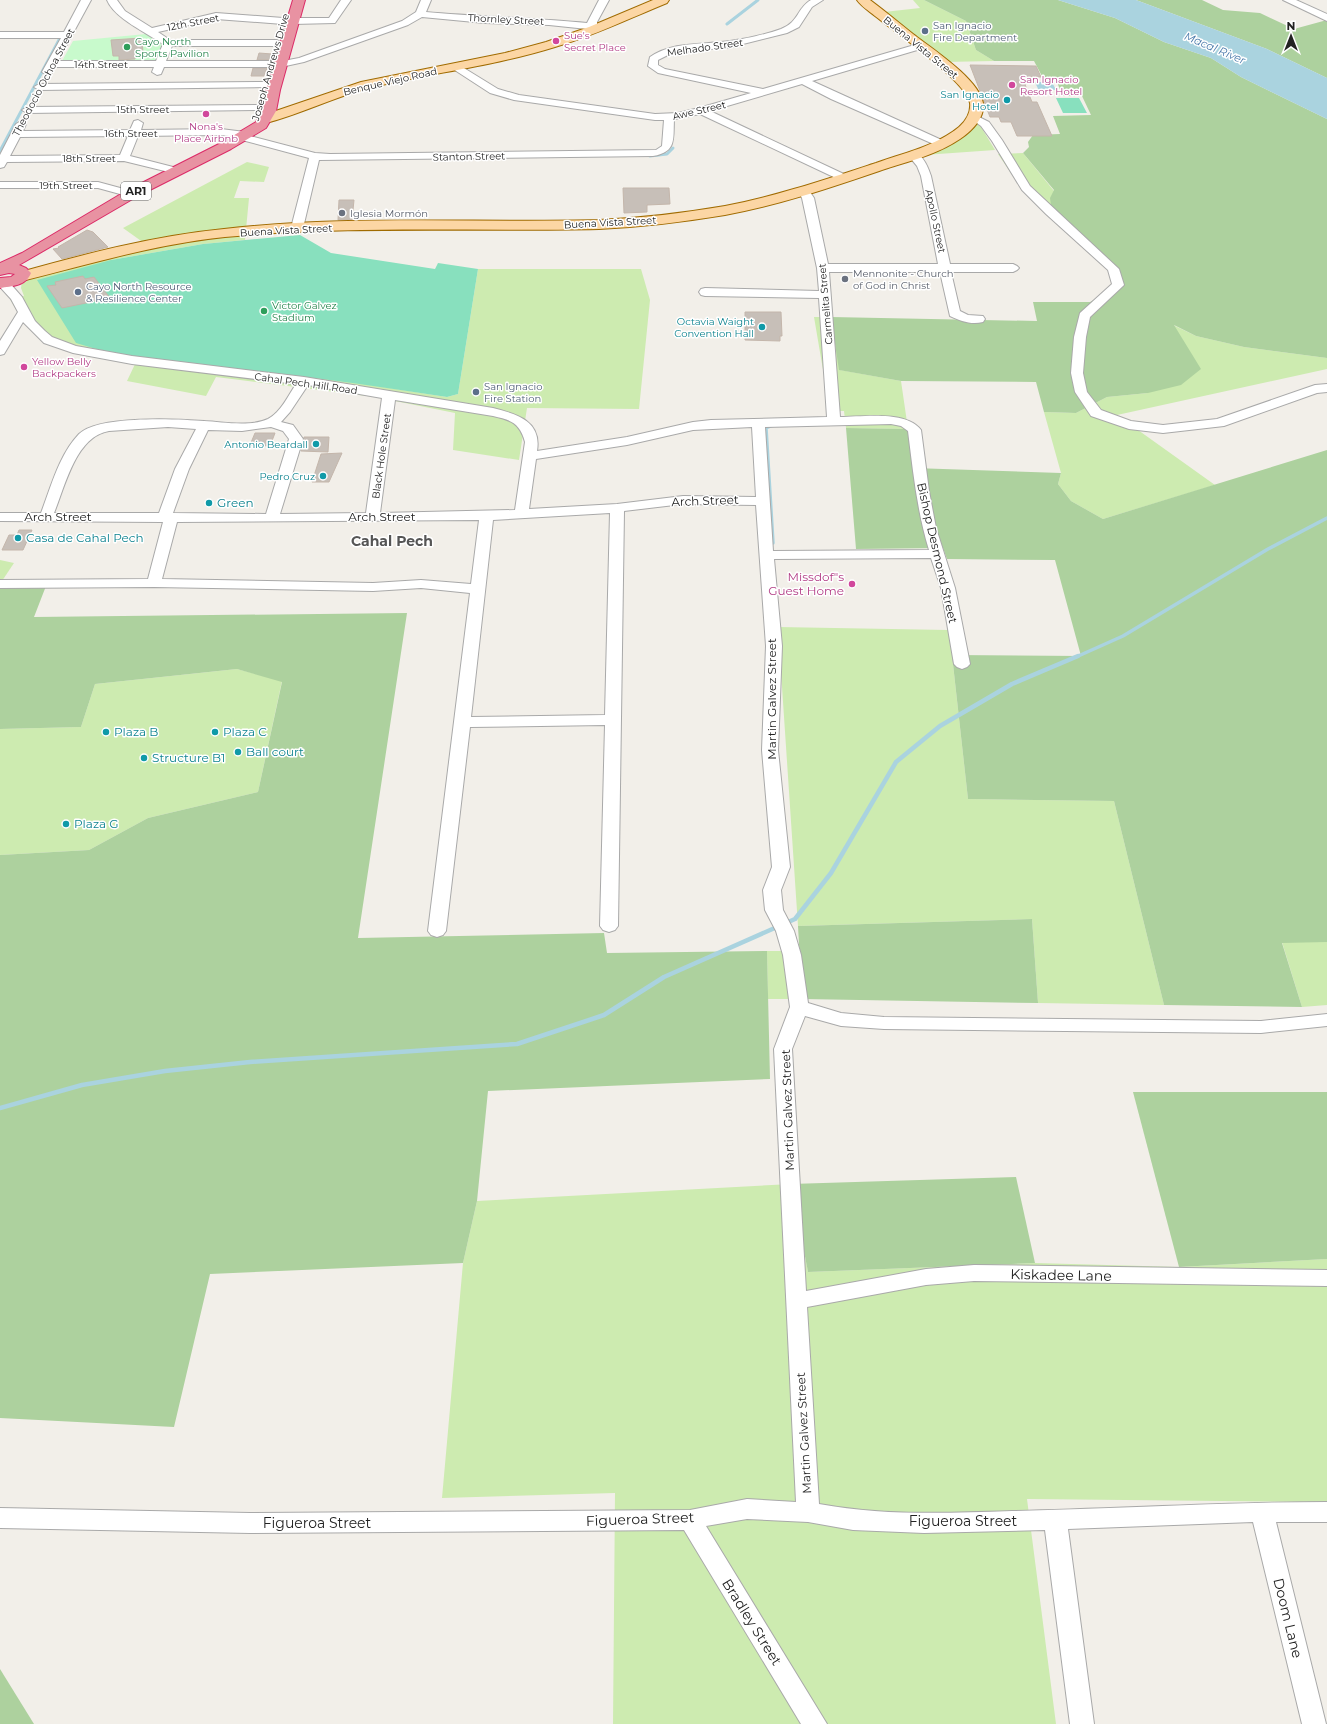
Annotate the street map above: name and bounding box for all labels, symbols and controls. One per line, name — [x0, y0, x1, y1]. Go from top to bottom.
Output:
street label: 12th Street — [166, 11, 220, 34]
street label: Thornley Street — [467, 11, 544, 28]
street label: Joseph Andrews Drive — [249, 12, 292, 123]
street label: Buena Vista Street — [881, 13, 961, 82]
north arrow — [1271, 16, 1311, 56]
place label: San Ignacio Fire Department — [933, 19, 1017, 44]
text: N — [1287, 19, 1295, 33]
street label: Theodocio Ochoa Street — [9, 26, 78, 139]
marker: San Ignacio Fire Department — [920, 26, 930, 36]
place label: Sue's Secret Place — [564, 29, 626, 54]
water label: Macal River — [1182, 29, 1248, 67]
place label: Cayo North Sports Pavilion — [135, 35, 209, 60]
marker: Sue's Secret Place — [551, 36, 561, 46]
street label: Melhado Street — [666, 36, 744, 59]
marker: Cayo North Sports Pavilion — [122, 42, 132, 52]
street label: 14th Street — [74, 58, 128, 71]
street label: Benque Viejo Road — [342, 64, 438, 99]
place label: San Ignacio Resort Hotel — [1020, 73, 1082, 98]
marker: San Ignacio Resort Hotel — [1007, 80, 1017, 90]
place label: San Ignacio Hotel — [941, 88, 999, 113]
marker: San Ignacio Hotel — [1002, 95, 1012, 105]
street label: Awe Street — [671, 98, 727, 123]
street label: 15th Street — [117, 103, 169, 116]
marker: Nona's Place Airbnb — [201, 109, 211, 119]
place label: Nona's Place Airbnb — [174, 120, 238, 145]
street label: 16th Street — [104, 127, 158, 140]
street label: Stanton Street — [433, 149, 505, 164]
street label: 18th Street — [62, 152, 116, 165]
street label: 19th Street — [39, 179, 93, 192]
road number: AR1 — [121, 182, 151, 200]
street label: Apollo Street — [922, 188, 949, 254]
place label: Iglesia Mormón — [350, 207, 428, 220]
marker: Iglesia Mormón — [337, 208, 347, 218]
street label: Buena Vista Street — [563, 214, 657, 231]
street label: Buena Vista Street — [239, 222, 333, 239]
street label: Carmelita Street — [815, 263, 836, 345]
place label: Mennonite - Church of God in Christ — [853, 267, 953, 292]
marker: Mennonite - Church of God in Christ — [840, 274, 850, 284]
place label: Cayo North Resource & Resilience Center — [86, 280, 191, 305]
marker: Cayo North Resource & Resilience Center — [73, 287, 83, 297]
place label: Victor Galvez Stadium — [272, 299, 337, 324]
marker: Victor Galvez Stadium — [259, 306, 269, 316]
place label: Octavia Waight Convention Hall — [674, 315, 754, 340]
marker: Octavia Waight Convention Hall — [757, 322, 767, 332]
place label: Yellow Belly Backpackers — [32, 355, 96, 380]
marker: Yellow Belly Backpackers — [19, 362, 29, 372]
street label: Cahal Pech Hill Road — [254, 370, 358, 397]
place label: San Ignacio Fire Station — [484, 380, 542, 405]
marker: San Ignacio Fire Station — [471, 387, 481, 397]
street label: Black Hole Street — [369, 412, 394, 500]
place label: Antonio Beardall — [224, 438, 308, 451]
marker: Antonio Beardall — [311, 439, 321, 449]
place label: Pedro Cruz — [259, 470, 315, 483]
marker: Pedro Cruz — [318, 471, 328, 481]
street label: Bishop Desmond Street — [914, 481, 961, 625]
street label: Arch Street — [671, 492, 739, 509]
place label: Green — [217, 495, 254, 510]
marker: Green — [204, 498, 214, 508]
street label: Arch Street — [24, 509, 92, 524]
street label: Arch Street — [348, 509, 416, 524]
place label: Casa de Cahal Pech — [26, 530, 144, 545]
district label: Cahal Pech — [351, 532, 433, 550]
marker: Casa de Cahal Pech — [13, 533, 23, 543]
place label: Missdof"s Guest Home — [768, 569, 844, 598]
marker: Missdof"s Guest Home — [847, 579, 857, 589]
street label: Martin Galvez Street — [764, 638, 779, 760]
place label: Plaza B — [114, 724, 158, 739]
place label: Plaza C — [223, 724, 267, 739]
marker: Plaza B — [101, 727, 111, 737]
marker: Plaza C — [210, 727, 220, 737]
place label: Ball court — [246, 744, 304, 759]
marker: Ball court — [233, 747, 243, 757]
place label: Structure B1 — [152, 750, 225, 765]
marker: Structure B1 — [139, 753, 149, 763]
place label: Plaza G — [74, 816, 119, 831]
marker: Plaza G — [61, 819, 71, 829]
street label: Martin Galvez Street — [778, 1049, 797, 1171]
street label: Kiskadee Lane — [1010, 1265, 1112, 1285]
street label: Martin Galvez Street — [793, 1372, 814, 1494]
street label: Figueroa Street — [585, 1508, 695, 1530]
street label: Figueroa Street — [909, 1512, 1018, 1530]
street label: Figueroa Street — [263, 1514, 372, 1532]
street label: Bradley Street — [718, 1575, 786, 1669]
street label: Doom Lane — [1269, 1576, 1307, 1660]

